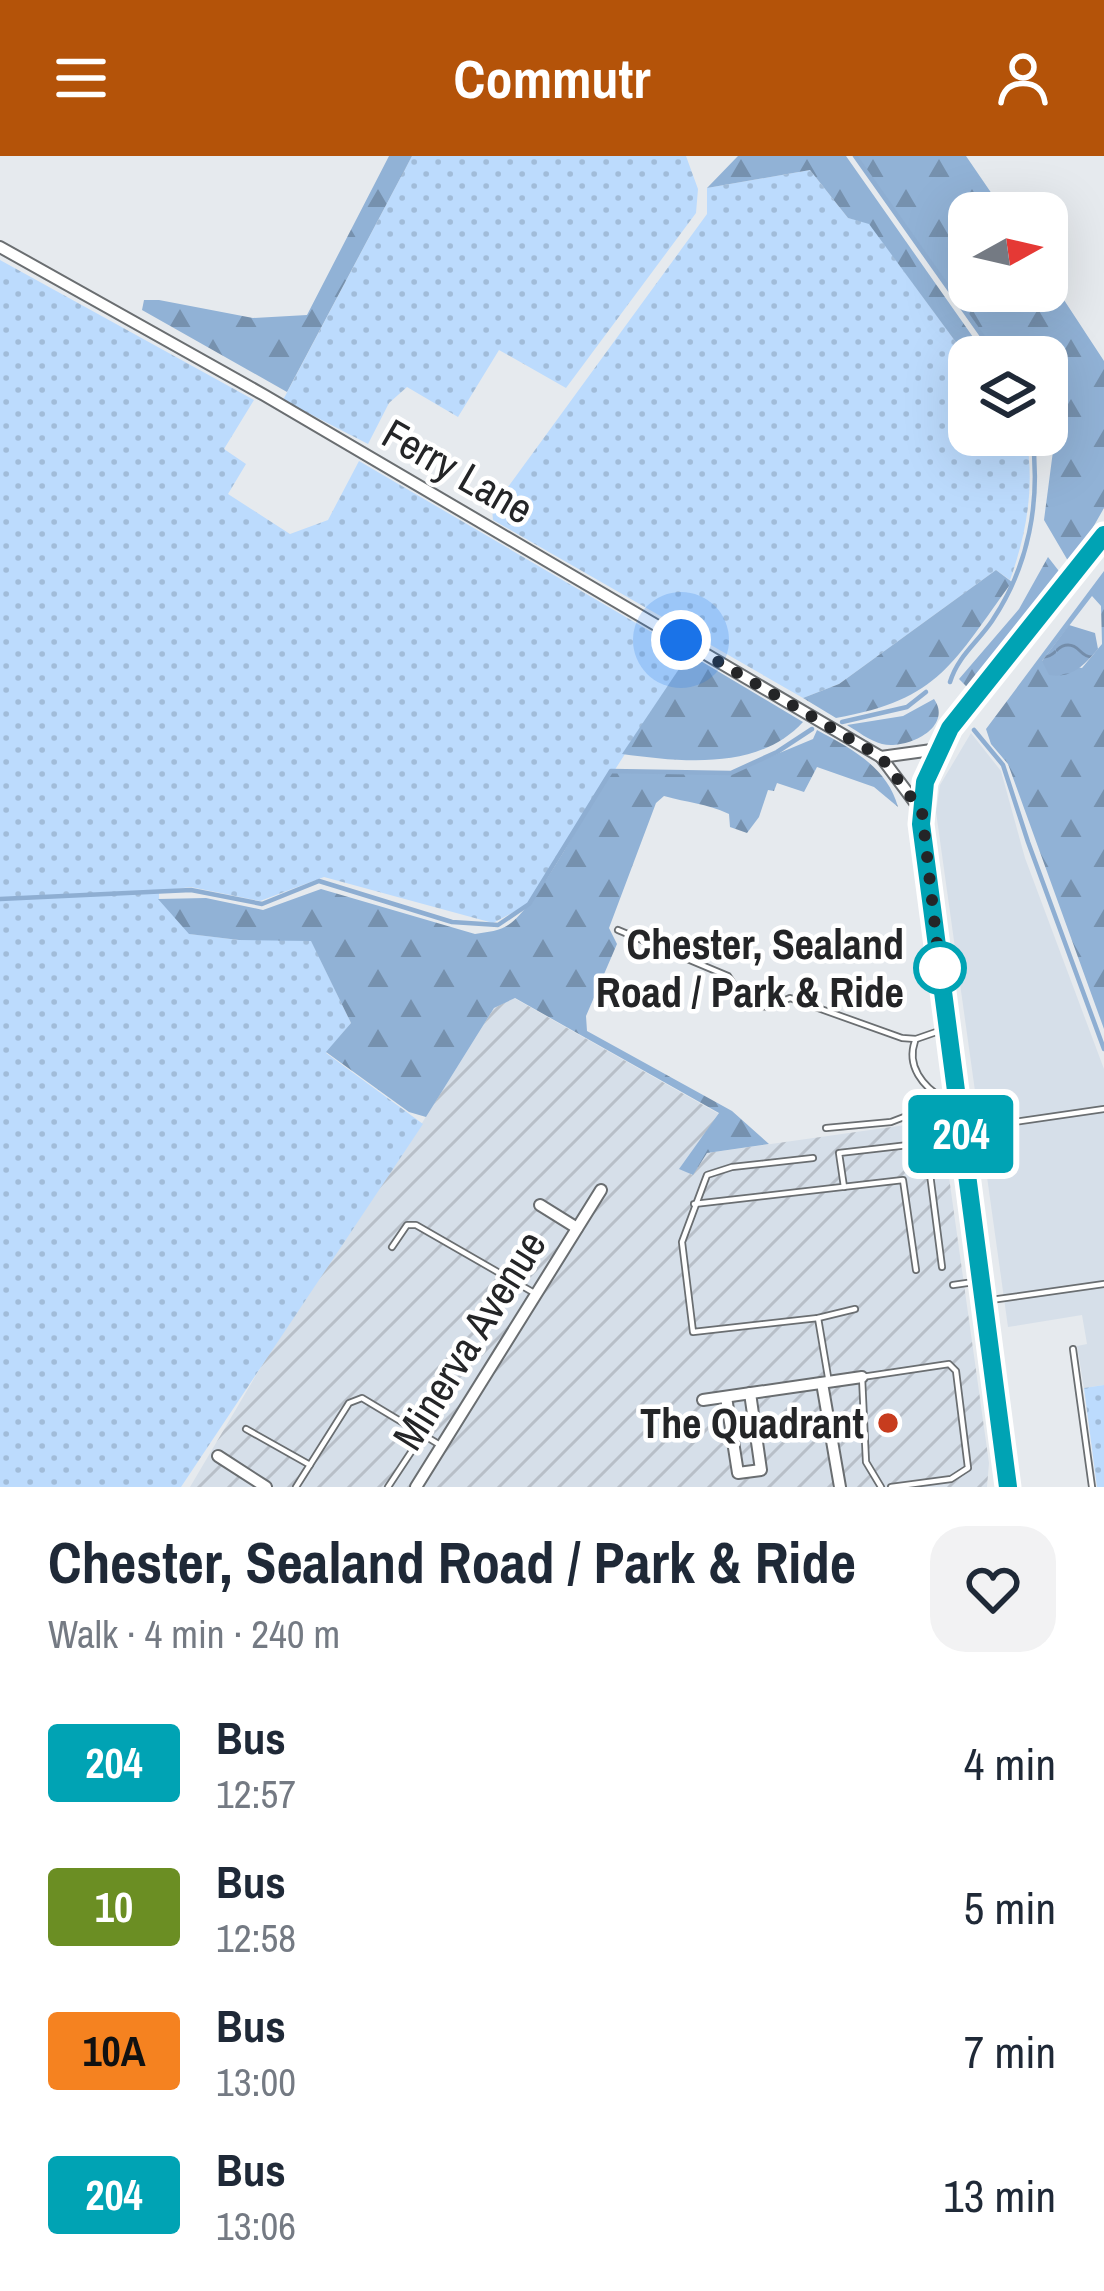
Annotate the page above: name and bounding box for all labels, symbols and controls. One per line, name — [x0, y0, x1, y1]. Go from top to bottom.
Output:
text: Commutr — [454, 42, 650, 115]
icon: menu — [48, 45, 114, 111]
icon: person — [990, 45, 1056, 111]
north arrow — [948, 192, 1068, 312]
map controls — [948, 192, 1068, 456]
button: layers — [948, 336, 1068, 456]
street label: Ferry Lane — [373, 406, 543, 536]
your location — [651, 610, 711, 670]
place label: Chester, Sealand Road / Park & Ride — [596, 916, 904, 1020]
marker: Chester, Sealand Road / Park & Ride — [915, 943, 965, 993]
line badge: 204 — [892, 1095, 1030, 1173]
text: 204 — [932, 1106, 990, 1162]
street label: Minerva Avenue — [379, 1220, 559, 1460]
place label: The Quadrant — [640, 1395, 864, 1451]
marker: The Quadrant — [875, 1410, 901, 1436]
text: Chester, Sealand Road / Park & Ride — [48, 1524, 856, 1601]
button: heart — [930, 1526, 1056, 1652]
text: Walk · 4 min · 240 m — [48, 1608, 340, 1660]
text: Bus — [216, 1707, 286, 1768]
text: 4 min — [964, 1733, 1056, 1794]
text: 204 — [85, 1735, 143, 1791]
text: 12:57 — [216, 1768, 296, 1820]
text: Bus — [216, 1851, 286, 1912]
text: 5 min — [964, 1877, 1056, 1938]
text: 10 — [95, 1879, 133, 1935]
text: 12:58 — [216, 1912, 296, 1964]
text: Bus — [216, 1995, 286, 2056]
text: 7 min — [964, 2021, 1056, 2082]
text: 10A — [82, 2023, 146, 2079]
text: 13:00 — [216, 2056, 296, 2108]
text: Bus — [216, 2139, 286, 2200]
text: 13 min — [943, 2165, 1056, 2226]
text: 204 — [85, 2167, 143, 2223]
text: 13:06 — [216, 2200, 296, 2252]

